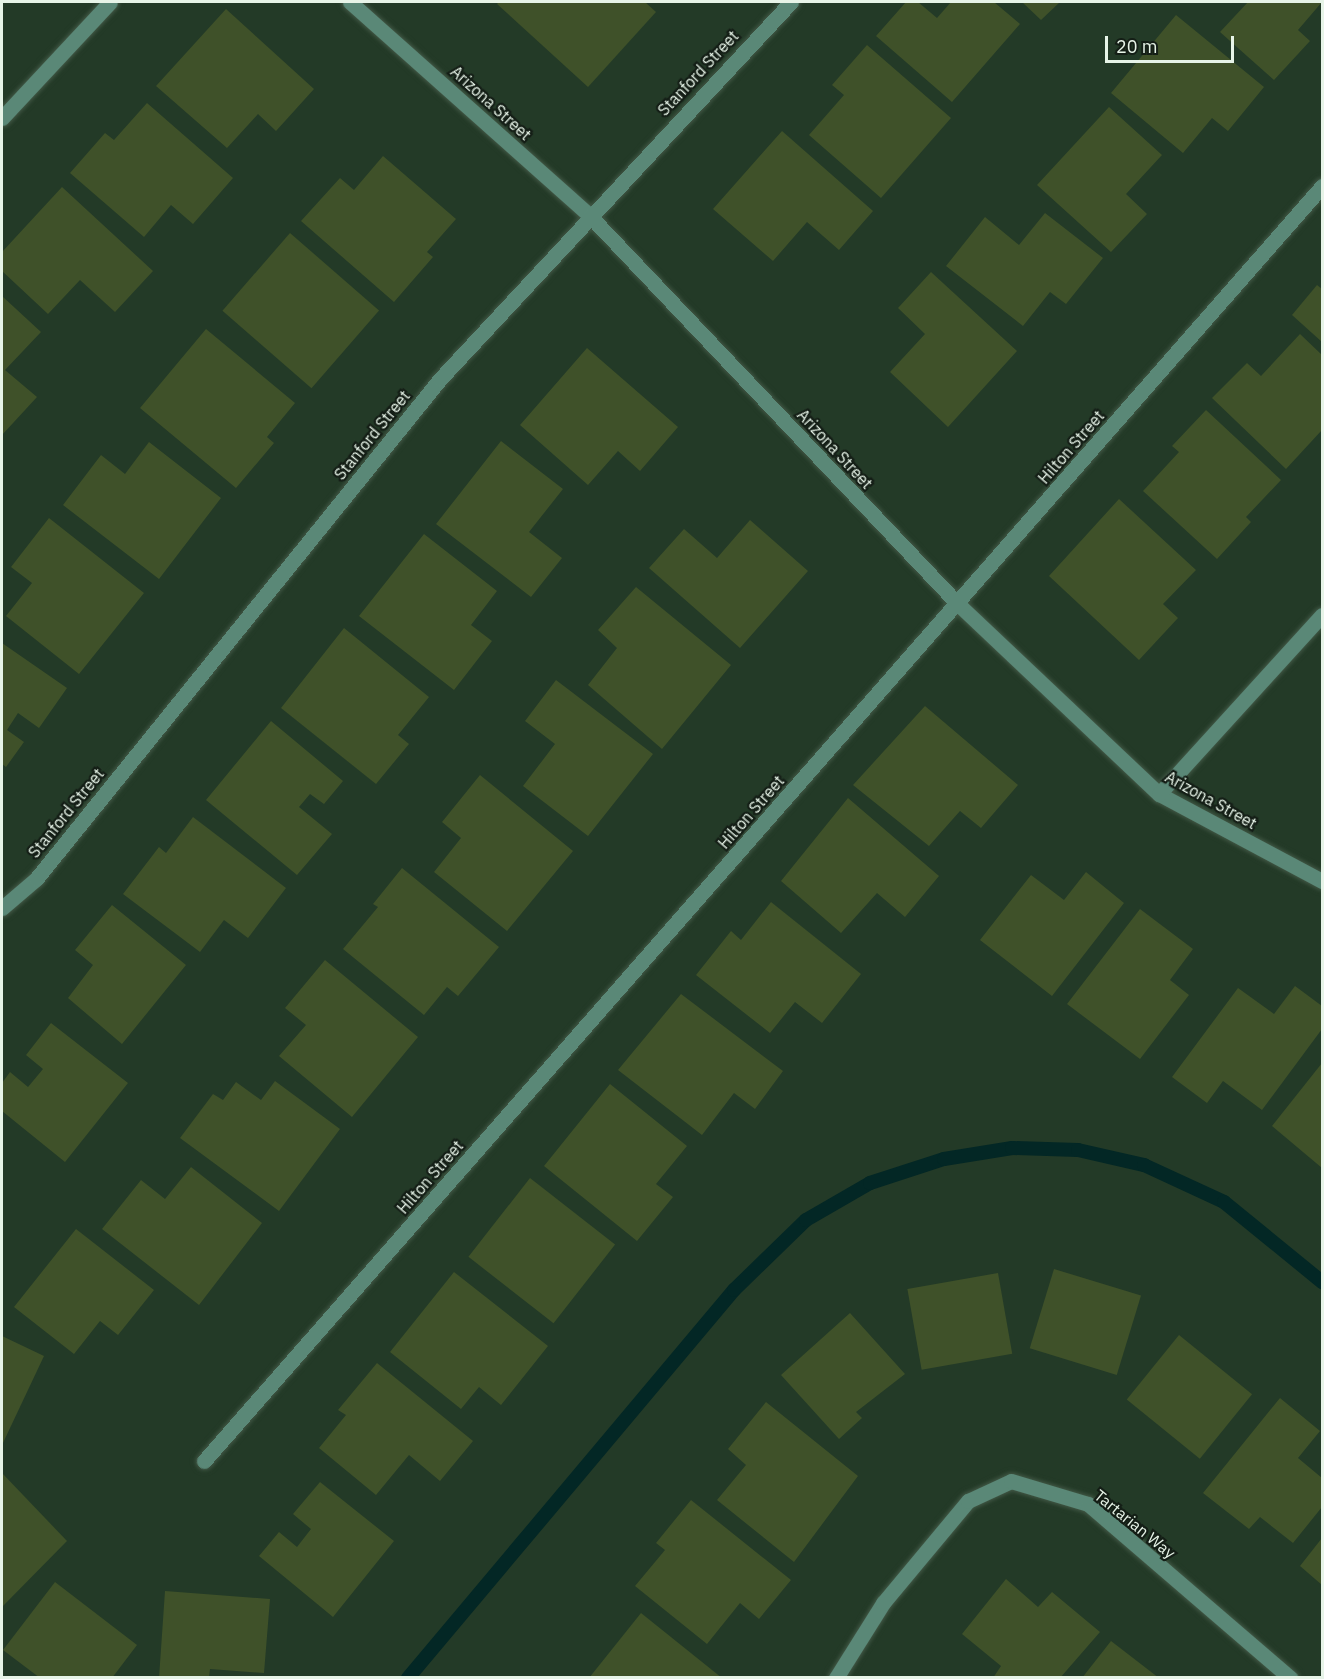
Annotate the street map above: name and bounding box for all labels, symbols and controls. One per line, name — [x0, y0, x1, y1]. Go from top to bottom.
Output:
scale bar — [1108, 24, 1237, 62]
street label: Stanford Street — [654, 26, 742, 120]
text: 20 m — [1116, 35, 1158, 58]
street label: Arizona Street — [447, 62, 535, 144]
street label: Stanford Street — [330, 386, 414, 484]
street label: Arizona Street — [793, 405, 877, 493]
street label: Hilton Street — [1034, 406, 1108, 488]
street label: Stanford Street — [24, 764, 108, 862]
street label: Arizona Street — [1162, 767, 1260, 833]
street label: Hilton Street — [714, 771, 788, 853]
street label: Hilton Street — [393, 1136, 467, 1218]
street label: Tartarian Way — [1091, 1486, 1179, 1562]

